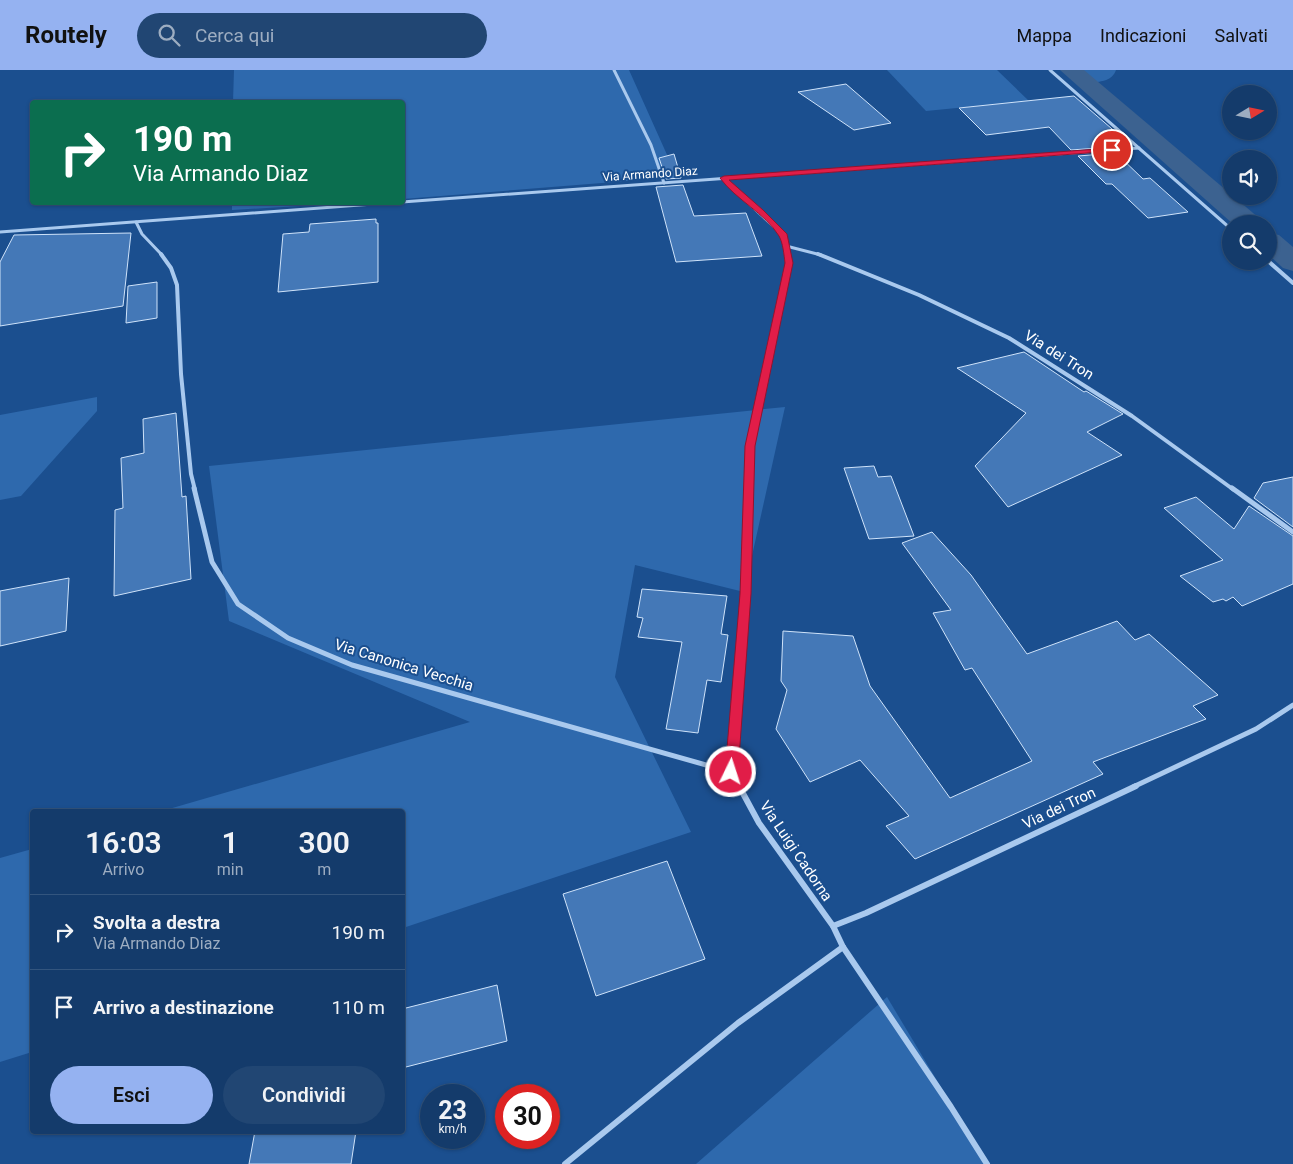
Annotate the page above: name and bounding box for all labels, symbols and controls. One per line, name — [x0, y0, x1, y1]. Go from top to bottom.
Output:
search box — [137, 13, 487, 58]
text: Routely — [25, 21, 107, 49]
icon: search — [155, 21, 183, 49]
text: Cerca qui — [195, 24, 274, 47]
text: Mappa — [1017, 25, 1072, 46]
text: Indicazioni — [1100, 25, 1187, 46]
text: Salvati — [1215, 25, 1268, 46]
north arrow — [1222, 85, 1278, 140]
map controls — [1222, 85, 1277, 270]
text: 190 m — [133, 119, 232, 160]
icon: right — [50, 120, 115, 185]
pin — [1091, 129, 1133, 171]
icon: arrive — [1098, 136, 1126, 164]
button: sound — [1222, 150, 1277, 205]
text: Via Armando Diaz — [133, 161, 308, 186]
street label: Via Armando Diaz — [602, 164, 698, 184]
button: search — [1222, 215, 1277, 270]
street label: Via dei Tron — [1021, 327, 1097, 383]
street label: Via Canonica Vecchia — [332, 635, 476, 695]
position arrow — [704, 745, 756, 797]
street label: Via dei Tron — [1020, 783, 1098, 833]
street label: Via Luigi Cadorna — [756, 797, 836, 905]
text: 16:03 — [85, 825, 162, 860]
text: 1 — [222, 825, 239, 860]
text: 300 — [299, 825, 350, 860]
text: Arrivo — [102, 860, 144, 879]
text: min — [217, 860, 244, 879]
text: m — [317, 860, 331, 879]
text: Svolta a destra — [93, 911, 220, 934]
icon: right — [50, 918, 78, 946]
text: 190 m — [332, 921, 385, 944]
text: Via Armando Diaz — [93, 934, 220, 953]
icon: arrive — [50, 993, 78, 1021]
text: Arrivo a destinazione — [93, 996, 274, 1019]
text: 110 m — [332, 996, 385, 1019]
button: Esci — [50, 1066, 213, 1124]
button: Condividi — [223, 1066, 385, 1124]
speed limit sign: 30 — [495, 1084, 560, 1149]
text: 23 — [438, 1096, 467, 1125]
text: km/h — [438, 1122, 467, 1136]

